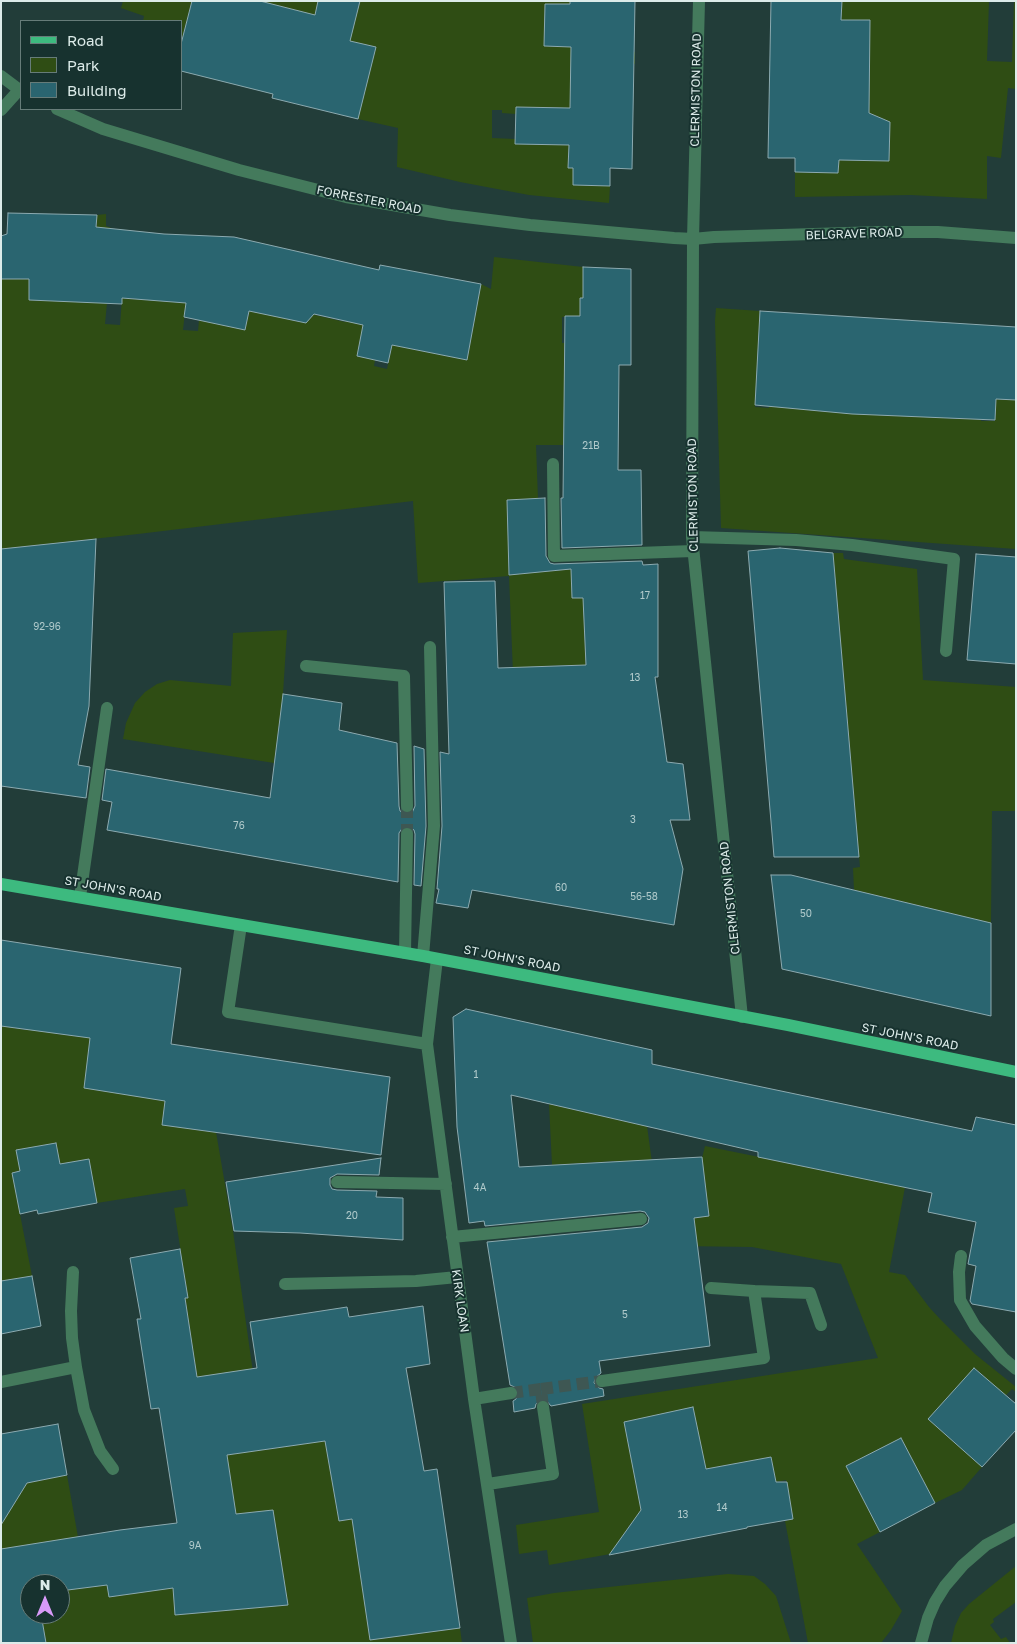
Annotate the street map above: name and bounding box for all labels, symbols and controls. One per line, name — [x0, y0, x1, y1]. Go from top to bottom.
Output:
legend — [20, 20, 182, 110]
text: Road — [67, 31, 104, 49]
street label: CLERMISTON ROAD — [688, 33, 704, 147]
text: Park — [67, 56, 99, 74]
text: Building — [67, 81, 127, 99]
street label: FORRESTER ROAD — [315, 183, 423, 217]
street label: BELGRAVE ROAD — [805, 225, 903, 243]
street label: CLERMISTON ROAD — [685, 438, 701, 552]
house number: 21B — [582, 440, 600, 452]
house number: 17 — [640, 590, 650, 602]
house number: 92-96 — [33, 621, 61, 633]
house number: 13 — [630, 672, 640, 684]
house number: 3 — [630, 814, 636, 826]
house number: 76 — [233, 820, 245, 832]
street label: CLERMISTON ROAD — [717, 841, 743, 955]
street label: ST JOHN'S ROAD — [63, 873, 163, 905]
house number: 60 — [555, 882, 567, 894]
house number: 56-58 — [630, 891, 658, 903]
house number: 50 — [800, 908, 812, 920]
street label: ST JOHN'S ROAD — [462, 943, 562, 975]
street label: ST JOHN'S ROAD — [860, 1021, 960, 1053]
house number: 1 — [474, 1069, 478, 1081]
house number: 4A — [474, 1182, 486, 1194]
house number: 20 — [346, 1210, 358, 1222]
street label: KIRK LOAN — [448, 1268, 472, 1334]
house number: 5 — [622, 1309, 628, 1321]
house number: 14 — [717, 1502, 727, 1514]
house number: 13 — [678, 1509, 688, 1521]
house number: 9A — [189, 1540, 201, 1552]
north arrow — [20, 1574, 70, 1624]
text: N — [40, 1576, 50, 1593]

